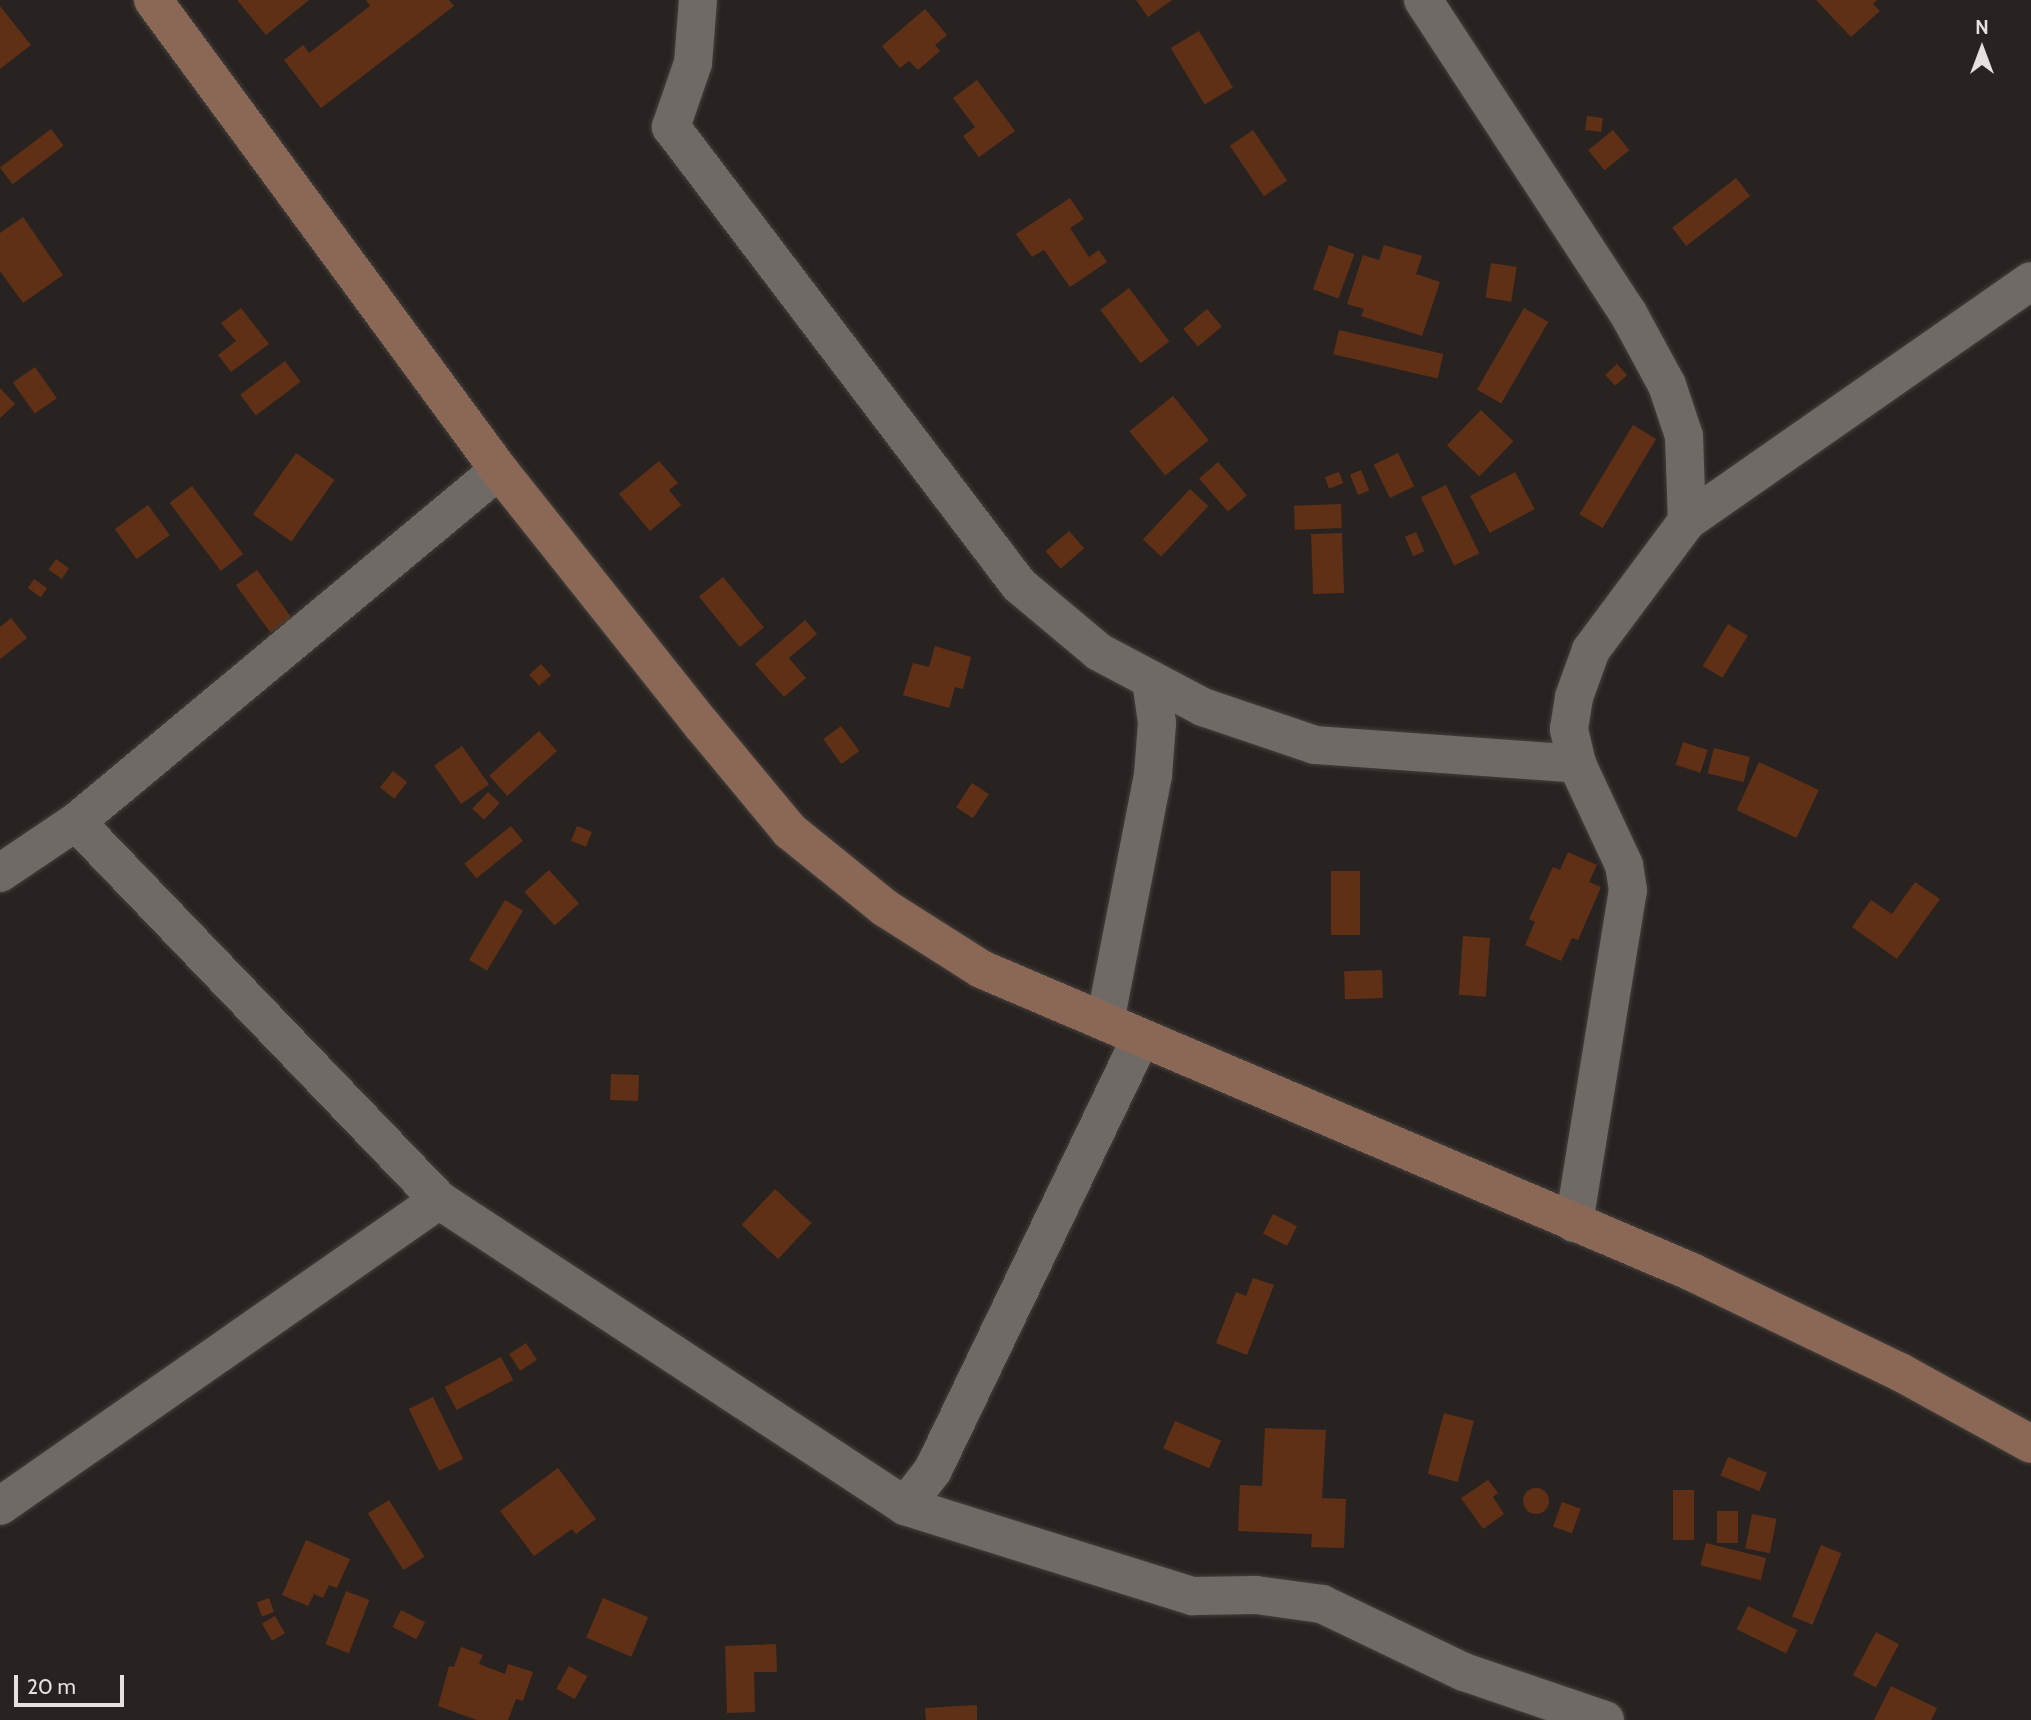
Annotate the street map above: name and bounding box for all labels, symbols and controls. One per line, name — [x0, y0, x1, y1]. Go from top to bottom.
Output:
north arrow — [1947, 14, 2017, 84]
text: N — [1975, 16, 1989, 39]
scale bar — [18, 1660, 128, 1704]
text: 20 m — [27, 1674, 76, 1699]

